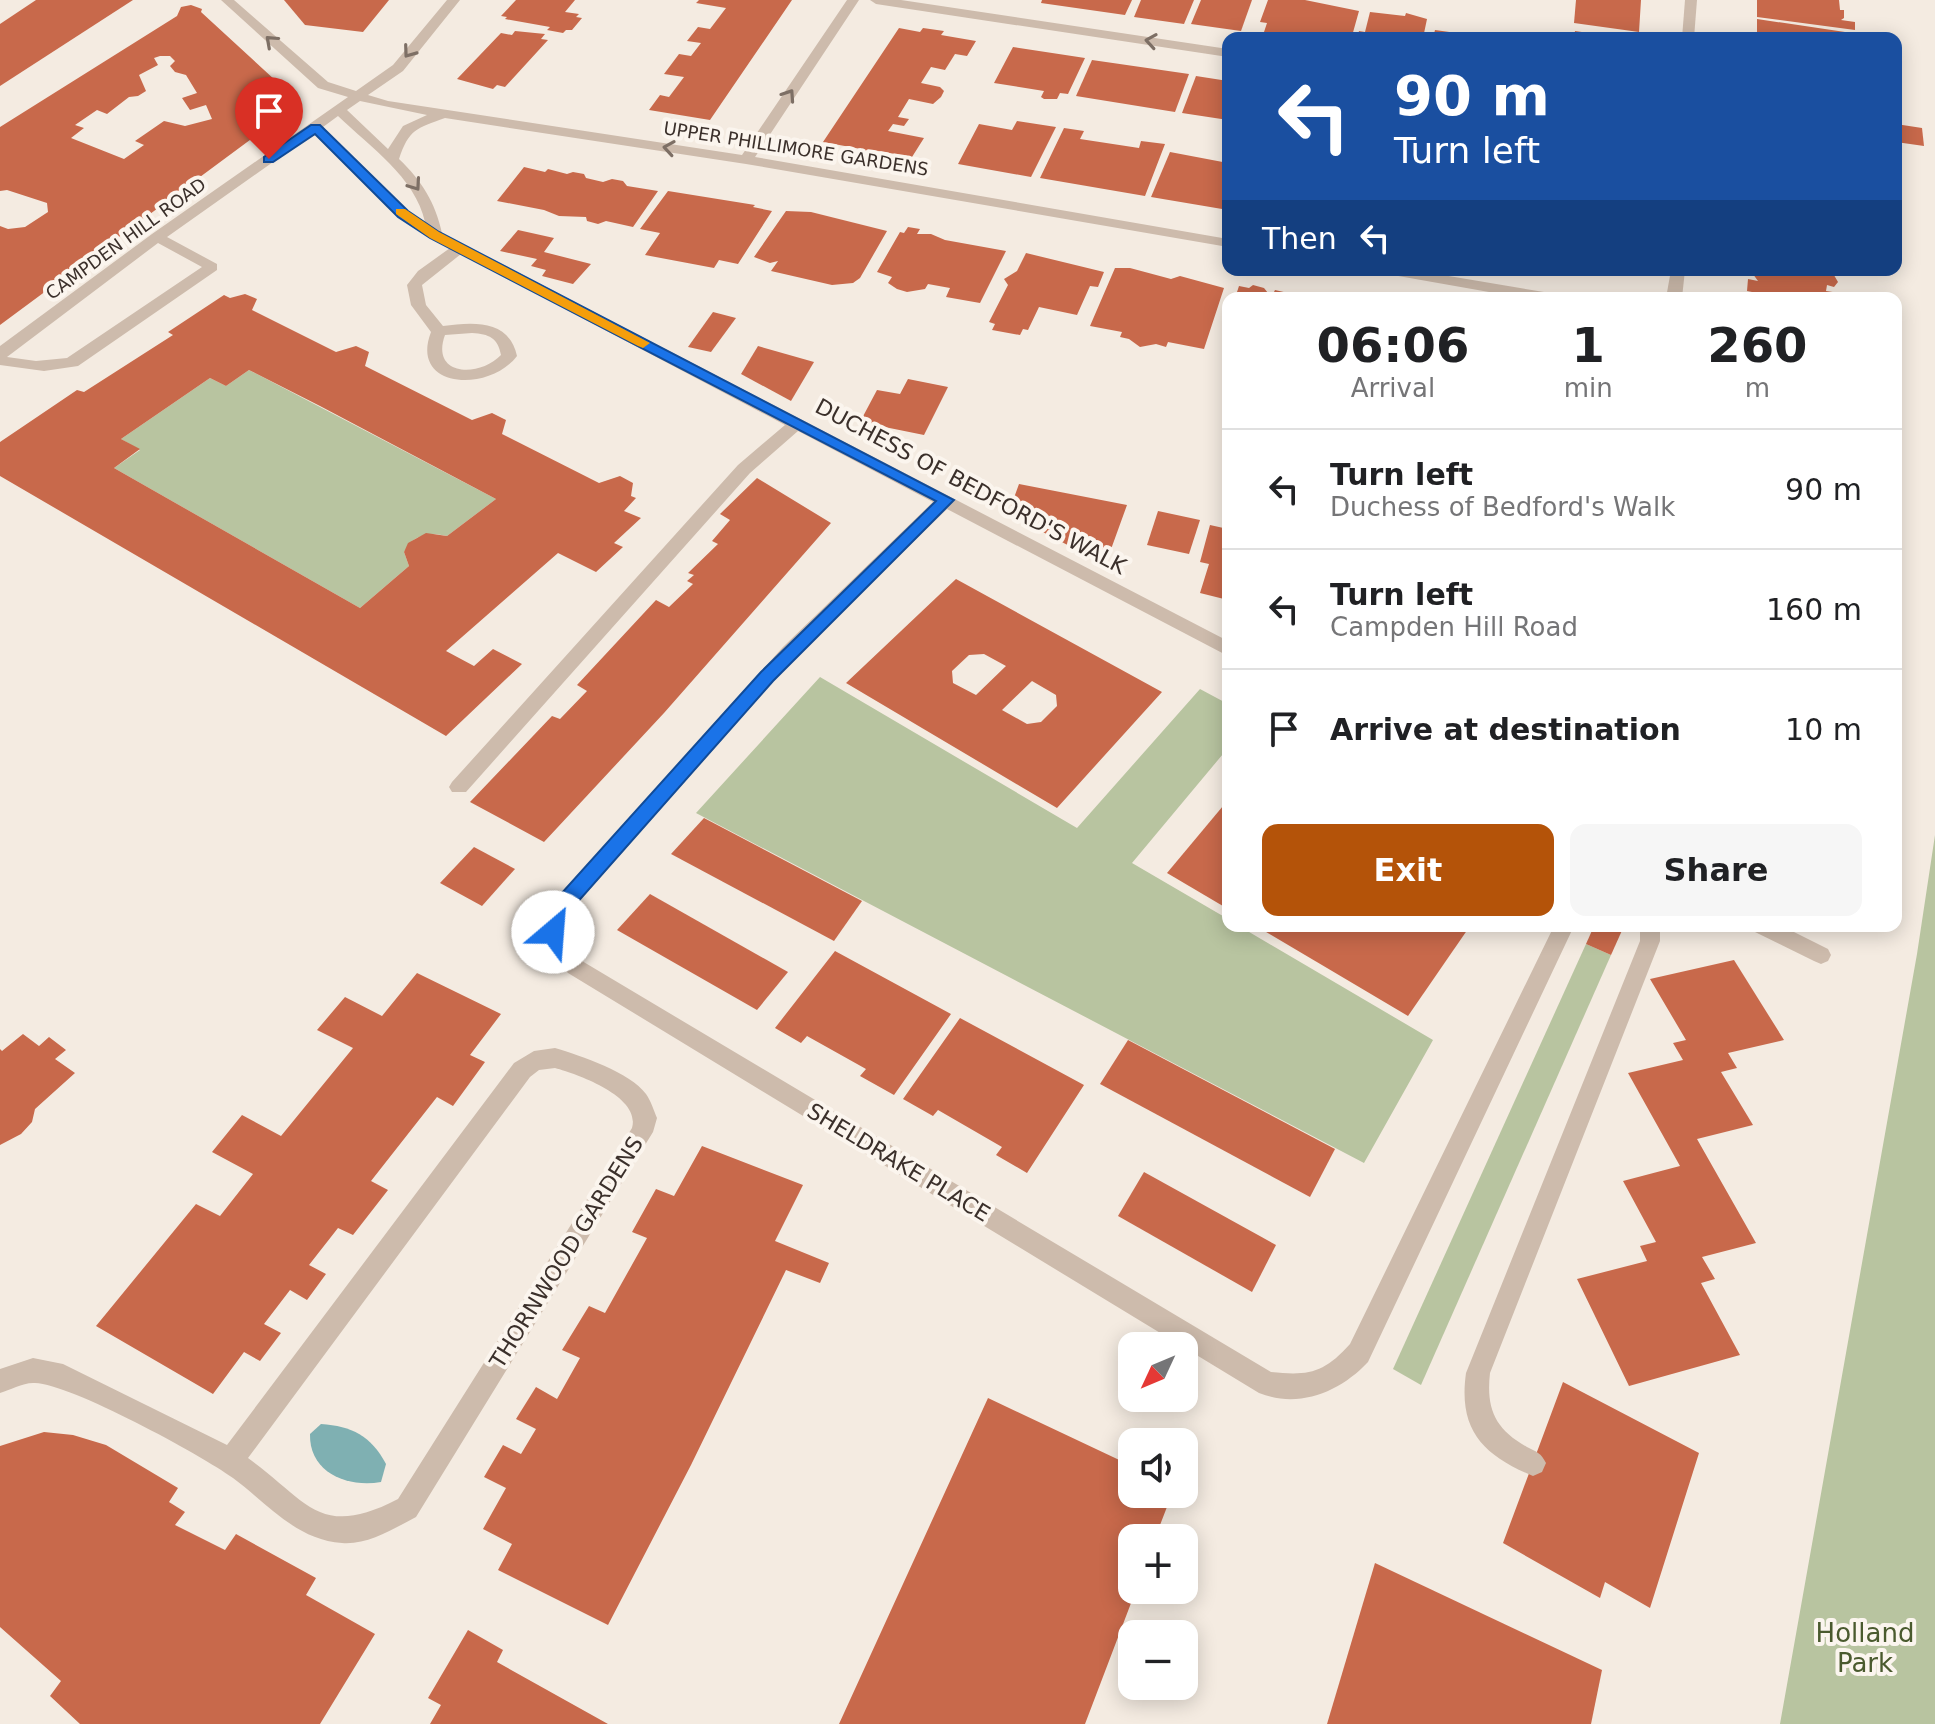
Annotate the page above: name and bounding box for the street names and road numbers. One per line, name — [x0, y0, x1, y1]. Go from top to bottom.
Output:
street label: UPPER PHILLIMORE GARDENS — [662, 117, 930, 180]
street label: CAMPDEN HILL ROAD — [42, 173, 210, 304]
street label: DUCHESS OF BEDFORD'S WALK — [811, 394, 1131, 579]
street label: SHELDRAKE PLACE — [803, 1098, 994, 1227]
street label: THORNWOOD GARDENS — [484, 1132, 648, 1373]

